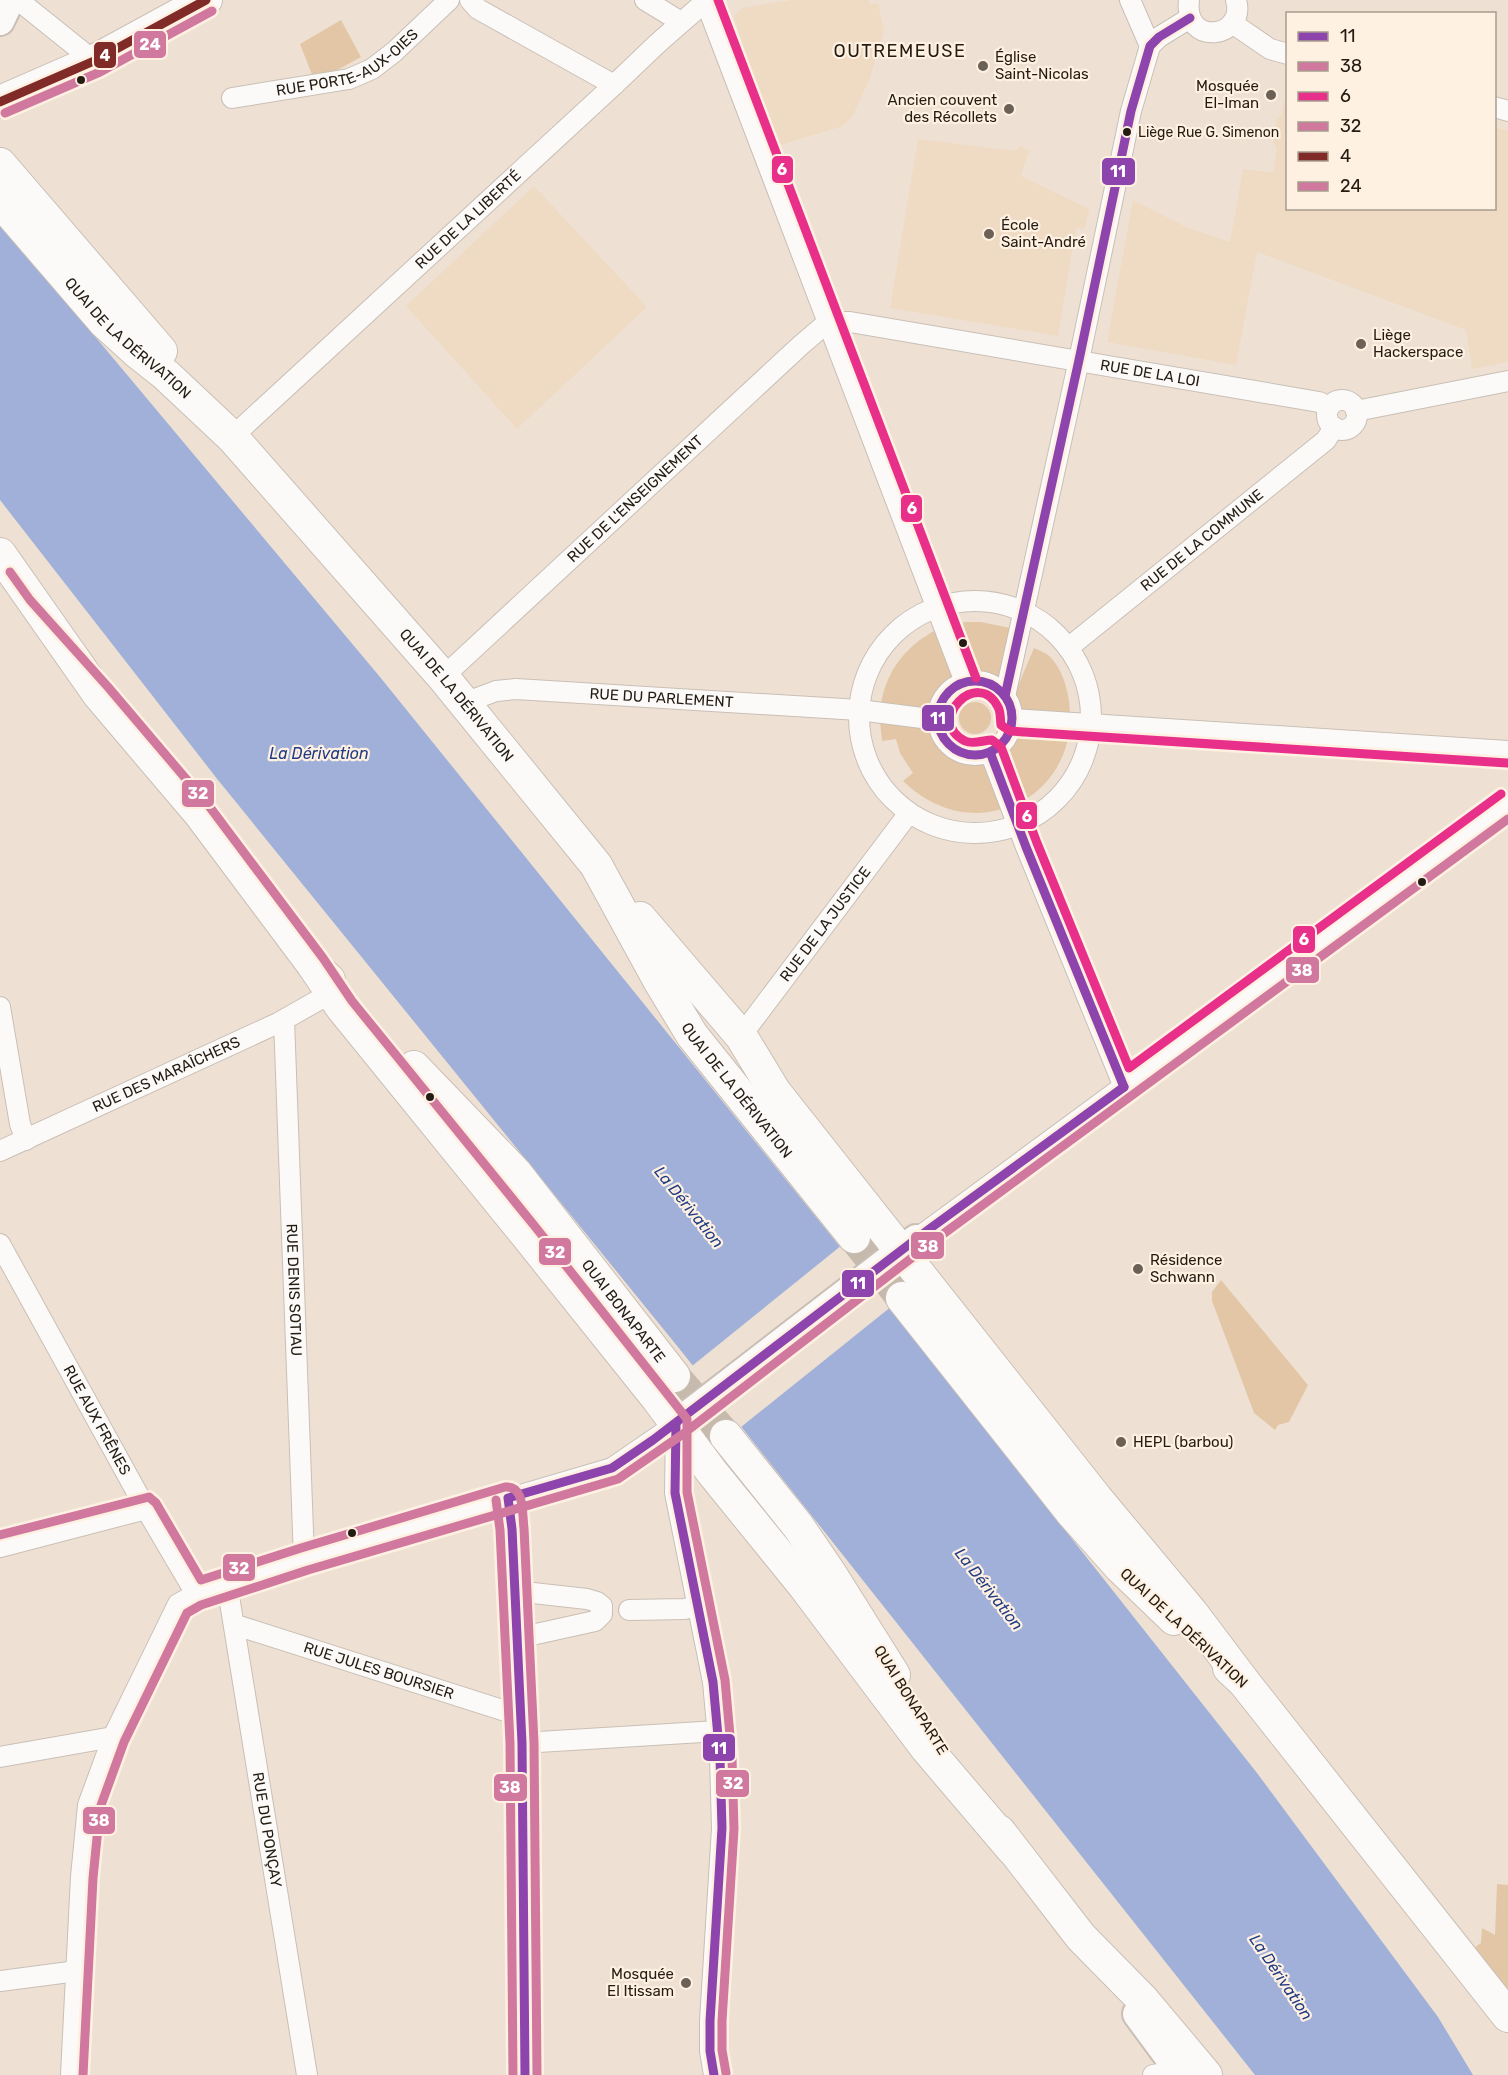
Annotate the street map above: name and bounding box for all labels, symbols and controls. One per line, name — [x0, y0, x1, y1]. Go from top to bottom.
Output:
legend — [1286, 12, 1496, 210]
street label: RUE PORTE-AUX-OIES — [275, 25, 422, 100]
text: 11 — [1340, 25, 1355, 47]
line badge: 24 — [133, 30, 167, 59]
text: 24 — [139, 35, 161, 54]
district label: OUTREMEUSE — [834, 40, 966, 62]
line badge: 4 — [93, 41, 117, 69]
text: 4 — [100, 46, 111, 65]
place label: Église Saint-Nicolas — [995, 48, 1089, 83]
text: 38 — [1340, 55, 1362, 77]
marker: Église Saint-Nicolas — [976, 59, 990, 73]
unlabelled marker — [75, 74, 87, 86]
place label: Mosquée El-Iman — [1196, 77, 1259, 112]
text: 6 — [1340, 85, 1351, 107]
marker: Mosquée El-Iman — [1264, 88, 1278, 102]
place label: Ancien couvent des Récollets — [888, 91, 997, 126]
marker: Ancien couvent des Récollets — [1002, 102, 1016, 116]
text: 32 — [1340, 115, 1361, 137]
place label: Liège Rue G. Simenon — [1138, 124, 1279, 141]
marker: Liège Rue G. Simenon — [1121, 126, 1133, 138]
text: 4 — [1340, 145, 1351, 167]
line badge: 6 — [771, 155, 794, 184]
line badge: 11 — [1101, 157, 1136, 186]
text: 6 — [777, 160, 787, 179]
text: 11 — [1110, 162, 1126, 181]
street label: RUE DE LA LIBERTÉ — [412, 166, 525, 273]
text: 24 — [1340, 175, 1362, 197]
place label: École Saint-André — [1001, 216, 1086, 251]
marker: École Saint-André — [982, 227, 996, 241]
street label: QUAI DE LA DÉRIVATION — [61, 274, 195, 403]
place label: Liège Hackerspace — [1373, 326, 1463, 361]
marker: Liège Hackerspace — [1354, 337, 1368, 351]
street label: RUE DE LA LOI — [1099, 356, 1201, 390]
street label: RUE DE L'ENSEIGNEMENT — [564, 431, 707, 566]
street label: RUE DE LA COMMUNE — [1137, 485, 1267, 595]
line badge: 6 — [900, 494, 923, 523]
text: 6 — [907, 499, 917, 518]
street label: QUAI DE LA DÉRIVATION — [396, 625, 517, 765]
unlabelled marker — [957, 637, 969, 649]
street label: RUE DU PARLEMENT — [589, 685, 734, 711]
line badge: 11 — [921, 704, 955, 732]
text: 11 — [930, 709, 946, 728]
water label: La Dérivation — [269, 744, 369, 763]
line badge: 32 — [181, 779, 215, 808]
text: 32 — [188, 784, 208, 803]
line badge: 6 — [1015, 801, 1038, 830]
text: 6 — [1022, 807, 1032, 826]
street label: RUE DE LA JUSTICE — [776, 863, 874, 985]
unlabelled marker — [1416, 876, 1428, 888]
line badge: 6 — [1292, 925, 1316, 954]
text: 6 — [1299, 930, 1309, 949]
line badge: 38 — [1285, 956, 1320, 984]
text: 38 — [1291, 961, 1313, 980]
street label: QUAI DE LA DÉRIVATION — [678, 1019, 796, 1162]
street label: RUE DES MARAÎCHERS — [90, 1033, 243, 1116]
unlabelled marker — [424, 1091, 436, 1103]
water label: La Dérivation — [650, 1162, 728, 1252]
street label: RUE DENIS SOTIAU — [283, 1223, 305, 1356]
line badge: 38 — [910, 1231, 945, 1260]
line badge: 32 — [538, 1237, 572, 1266]
text: 38 — [917, 1237, 939, 1256]
text: 32 — [545, 1243, 565, 1262]
place label: Résidence Schwann — [1150, 1251, 1223, 1286]
street label: QUAI BONAPARTE — [578, 1256, 669, 1366]
marker: Résidence Schwann — [1131, 1262, 1145, 1276]
line badge: 11 — [841, 1269, 875, 1298]
text: 11 — [850, 1274, 866, 1293]
street label: RUE AUX FRÊNES — [59, 1362, 135, 1478]
place label: HEPL (barbou) — [1133, 1433, 1233, 1451]
marker: HEPL (barbou) — [1114, 1435, 1128, 1449]
unlabelled marker — [346, 1527, 358, 1539]
water label: La Dérivation — [951, 1544, 1027, 1634]
line badge: 32 — [222, 1553, 256, 1582]
text: 32 — [229, 1559, 249, 1578]
street label: QUAI DE LA DÉRIVATION — [1116, 1564, 1252, 1692]
street label: RUE JULES BOURSIER — [302, 1638, 456, 1703]
street label: QUAI BONAPARTE — [870, 1642, 952, 1758]
line badge: 11 — [702, 1733, 736, 1762]
text: 11 — [711, 1739, 727, 1758]
line badge: 32 — [715, 1769, 750, 1798]
street label: RUE DU PONÇAY — [249, 1771, 285, 1889]
line badge: 38 — [493, 1773, 528, 1802]
text: 32 — [723, 1774, 743, 1793]
text: 38 — [499, 1778, 521, 1797]
line badge: 38 — [82, 1806, 116, 1835]
text: 38 — [88, 1811, 110, 1830]
water label: La Dérivation — [1245, 1931, 1317, 2023]
place label: Mosquée El Itissam — [607, 1965, 674, 2000]
marker: Mosquée El Itissam — [679, 1976, 693, 1990]

